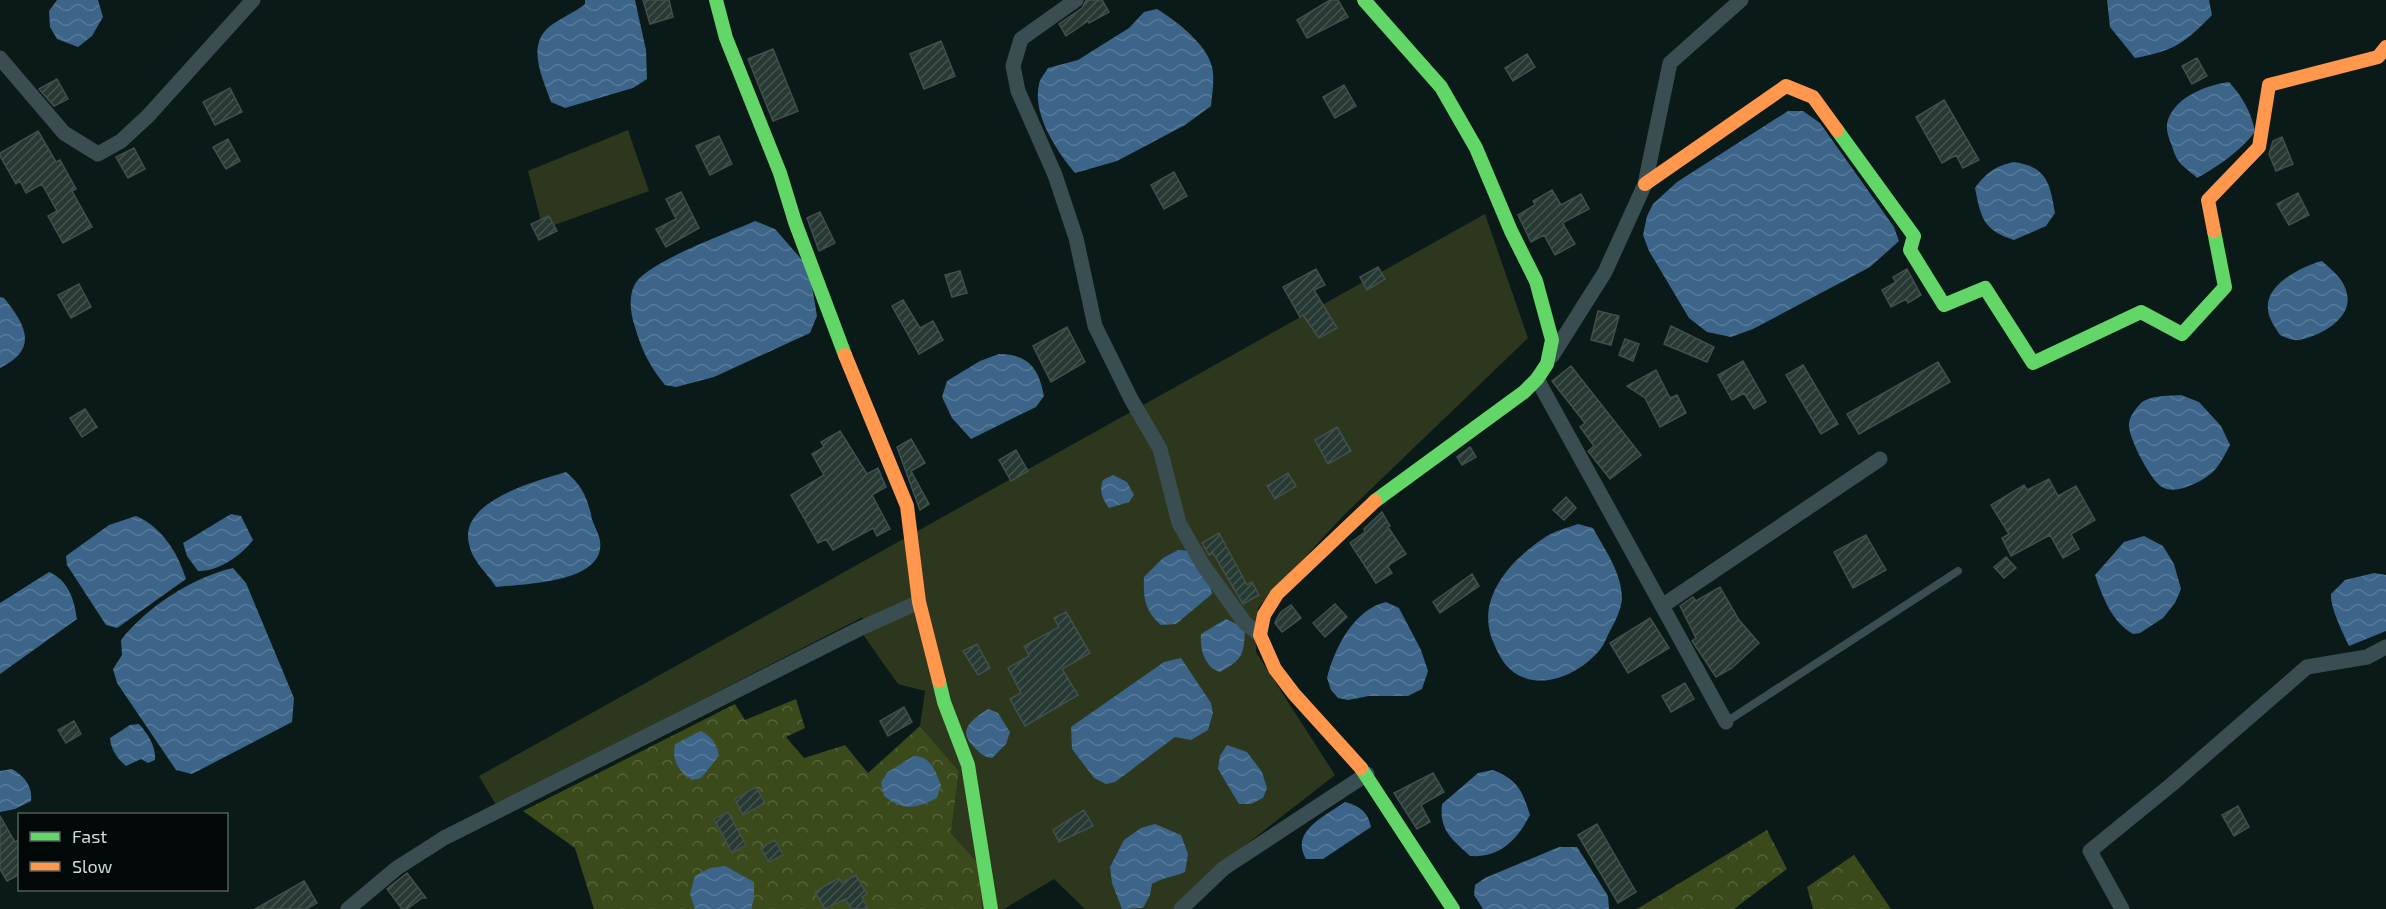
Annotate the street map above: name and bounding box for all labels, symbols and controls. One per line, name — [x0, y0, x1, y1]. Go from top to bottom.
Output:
legend — [18, 813, 228, 891]
text: Fast — [72, 825, 107, 847]
text: Slow — [72, 855, 113, 877]

